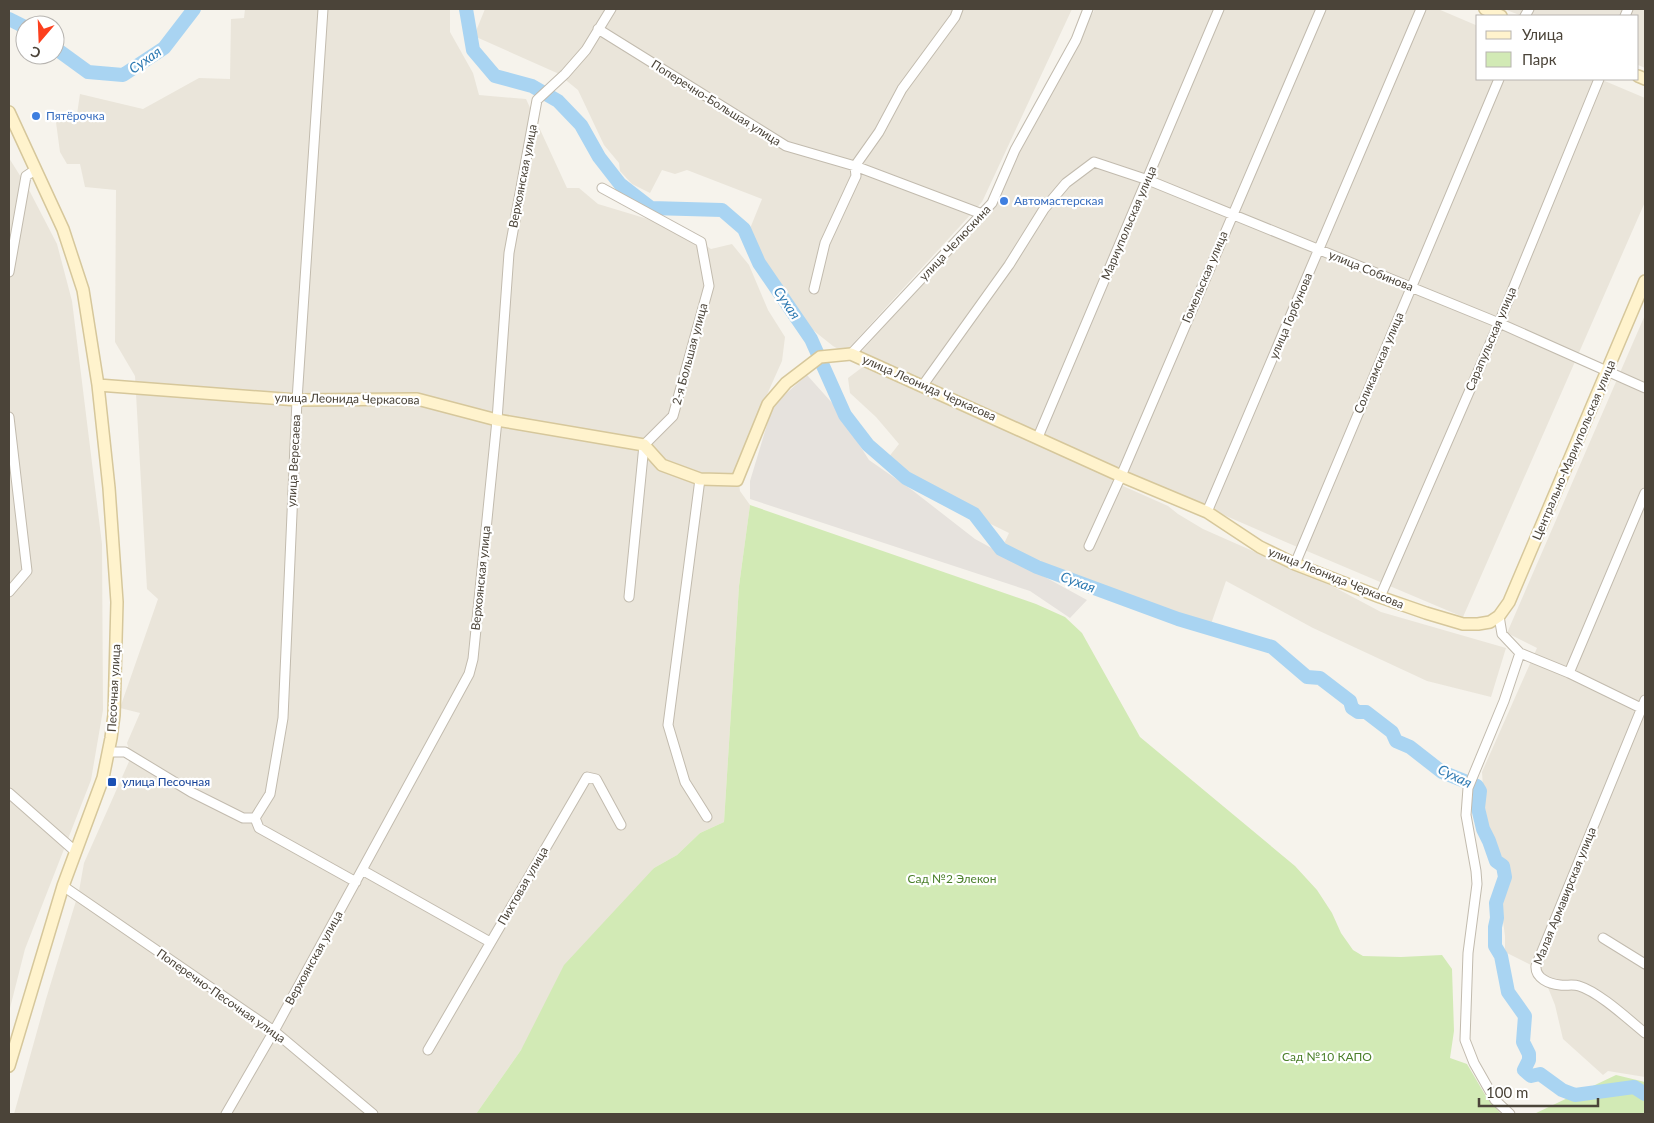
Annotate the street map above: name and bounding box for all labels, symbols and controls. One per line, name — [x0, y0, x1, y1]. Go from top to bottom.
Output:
north arrow — [15, 15, 65, 65]
legend — [1476, 15, 1639, 80]
text: Улица — [1522, 25, 1563, 43]
water label: Сухая — [125, 42, 164, 77]
text: С — [28, 43, 43, 62]
text: Парк — [1522, 50, 1557, 68]
street label: Поперечно-Большая улица — [649, 56, 784, 149]
place label: Пятёрочка — [46, 108, 105, 123]
marker: Пятёрочка — [30, 110, 42, 122]
street label: Верхоянская улица — [505, 123, 540, 229]
street label: Мариупольская улица — [1098, 163, 1159, 282]
place label: Автомастерская — [1014, 193, 1104, 208]
marker: Автомастерская — [998, 195, 1010, 207]
street label: улица Челюскина — [916, 202, 994, 284]
street label: Гомельская улица — [1178, 229, 1231, 325]
street label: улица Собинова — [1327, 247, 1416, 294]
street label: улица Горбунова — [1266, 270, 1315, 361]
water label: Сухая — [770, 283, 804, 322]
street label: Сарапульская улица — [1462, 285, 1519, 393]
street label: 2-я Большая улица — [669, 301, 710, 406]
street label: Соликамская улица — [1350, 310, 1407, 416]
street label: улица Леонида Черкасова — [860, 351, 998, 424]
street label: Центрально-Мариупольская улица — [1529, 357, 1618, 542]
street label: улица Леонида Черкасова — [274, 390, 420, 407]
street label: улица Вересаева — [284, 414, 303, 508]
street label: Верхоянская улица — [468, 525, 493, 631]
street label: улица Леонида Черкасова — [1266, 543, 1406, 612]
water label: Сухая — [1059, 567, 1098, 596]
street label: Песочная улица — [104, 644, 123, 732]
water label: Сухая — [1435, 760, 1475, 791]
place label: улица Песочная — [122, 774, 210, 789]
marker: улица Песочная — [106, 776, 118, 788]
street label: Малая Армавирская улица — [1530, 825, 1599, 967]
street label: Пихтовая улица — [494, 844, 551, 928]
park label: Сад №2 Элекон — [908, 871, 996, 886]
street label: Верхоянская улица — [281, 908, 346, 1007]
street label: Поперечно-Песочная улица — [154, 945, 289, 1046]
park label: Сад №10 КАПО — [1282, 1049, 1372, 1064]
scale bar — [1479, 1076, 1598, 1108]
text: 100 m — [1486, 1083, 1528, 1101]

